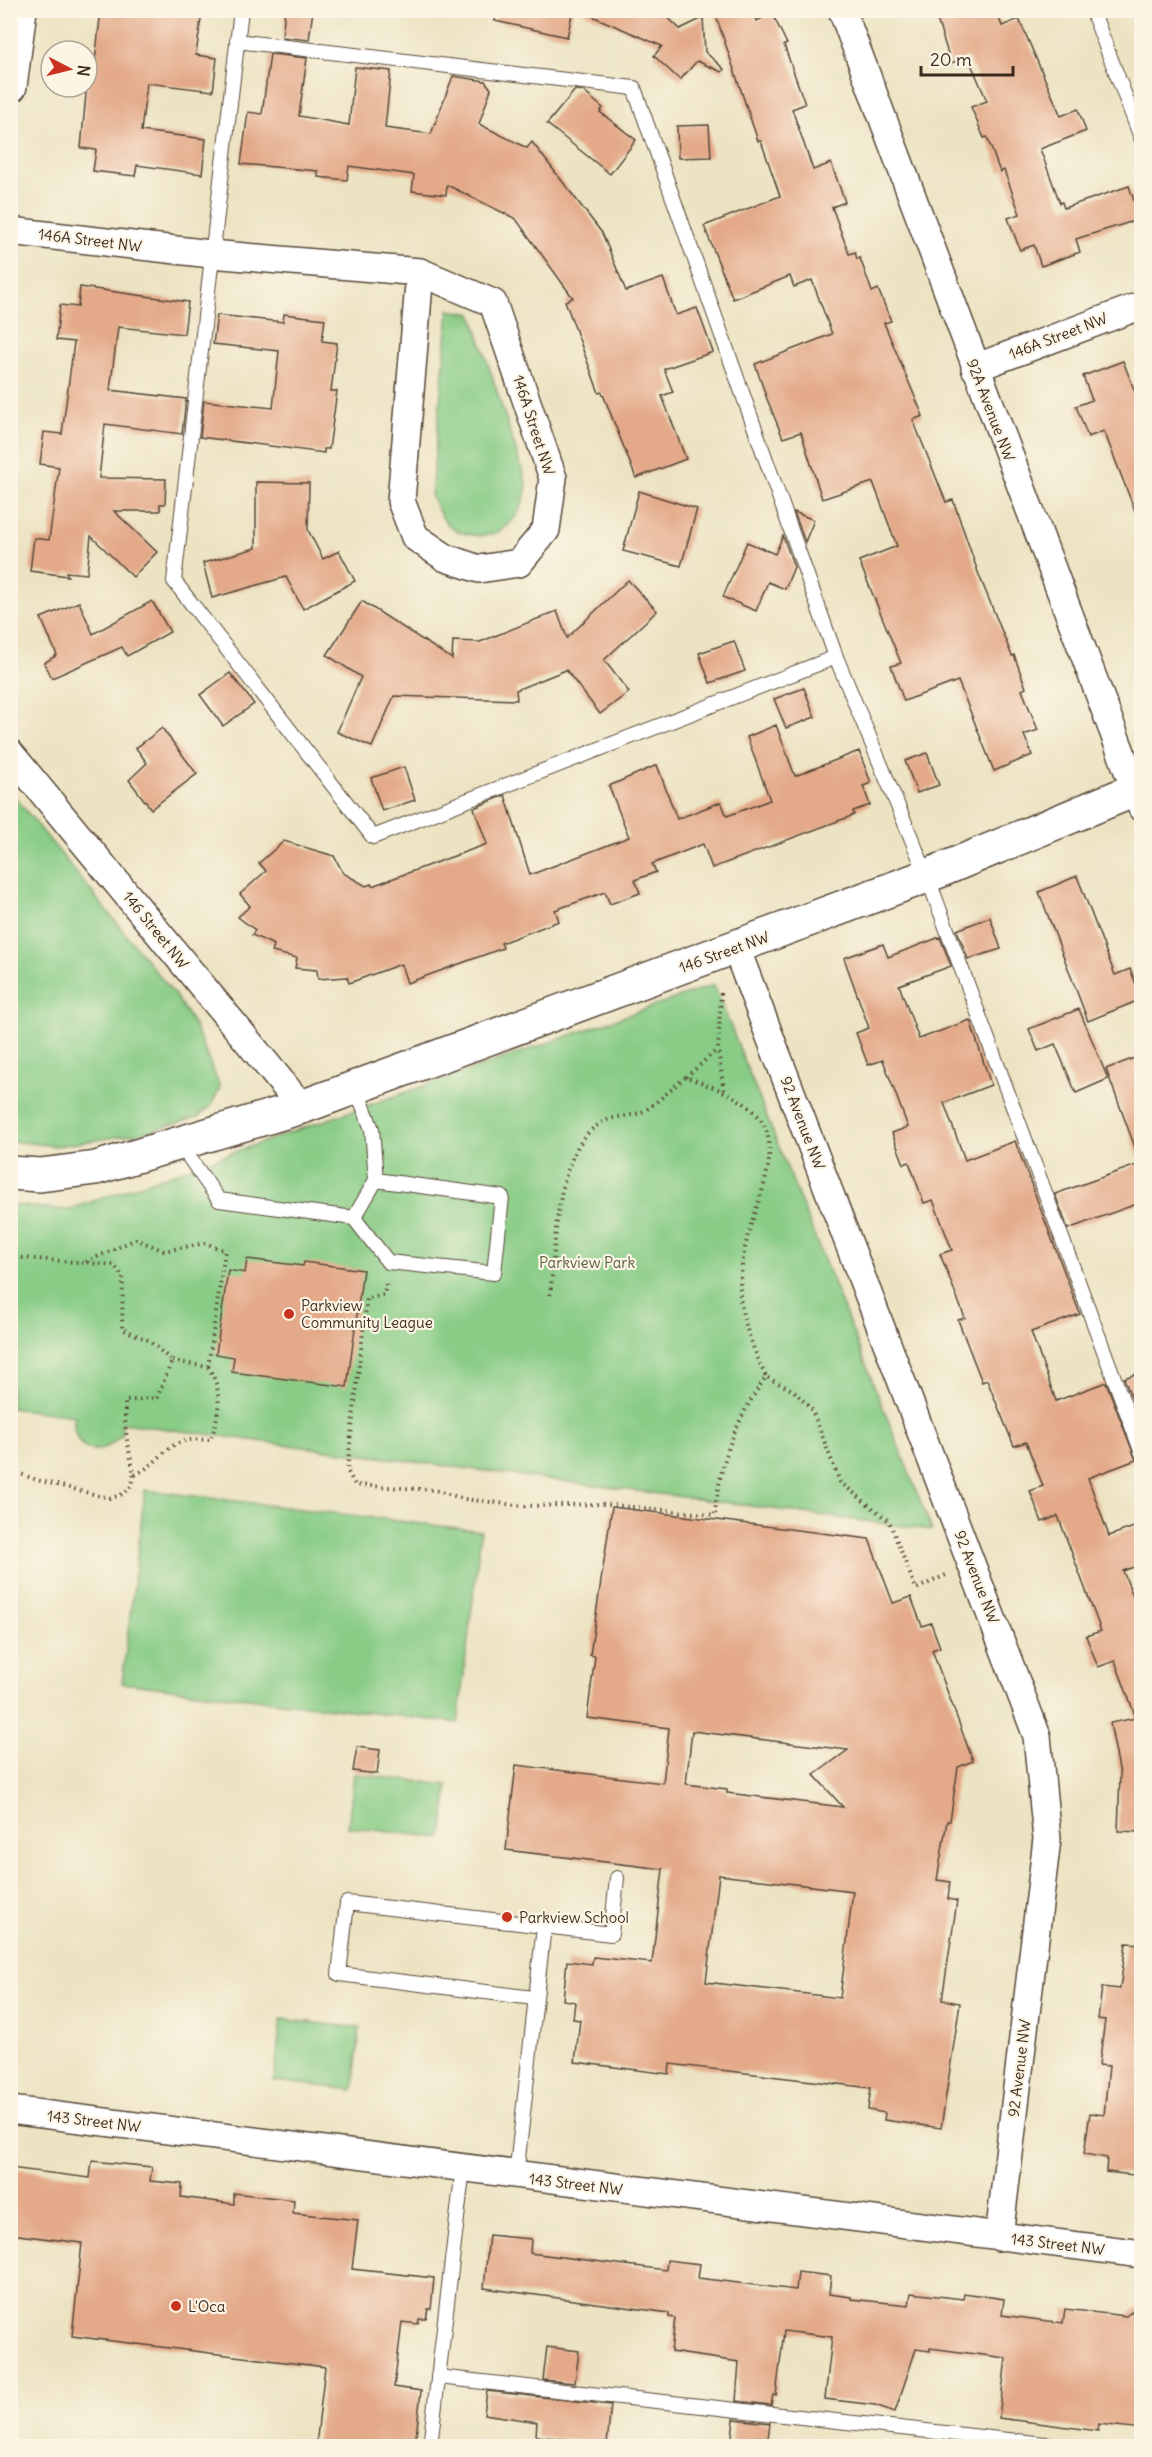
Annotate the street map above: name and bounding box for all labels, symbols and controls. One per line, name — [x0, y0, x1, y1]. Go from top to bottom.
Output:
north arrow — [39, 39, 99, 99]
scale bar — [921, 39, 1012, 77]
text: 20 m — [930, 48, 972, 71]
text: N — [73, 64, 94, 78]
street label: 146A Street NW — [37, 224, 143, 256]
street label: 146A Street NW — [1006, 308, 1110, 364]
street label: 92A Avenue NW — [963, 356, 1019, 464]
street label: 146A Street NW — [509, 373, 559, 478]
street label: 146 Street NW — [119, 887, 193, 973]
street label: 146 Street NW — [676, 927, 772, 977]
street label: 92 Avenue NW — [777, 1074, 830, 1173]
park label: Parkview Park — [539, 1253, 635, 1272]
place label: Parkview Community League — [301, 1296, 433, 1332]
marker: Parkview Community League — [282, 1307, 296, 1321]
street label: 92 Avenue NW — [951, 1528, 1004, 1627]
place label: Parkview School — [519, 1908, 629, 1927]
marker: Parkview School — [500, 1910, 514, 1924]
street label: 92 Avenue NW — [1004, 2018, 1034, 2118]
street label: 143 Street NW — [46, 2106, 142, 2136]
street label: 143 Street NW — [528, 2169, 624, 2199]
street label: 143 Street NW — [1010, 2229, 1106, 2259]
place label: L'Oca — [188, 2297, 226, 2316]
marker: L'Oca — [169, 2299, 183, 2313]

